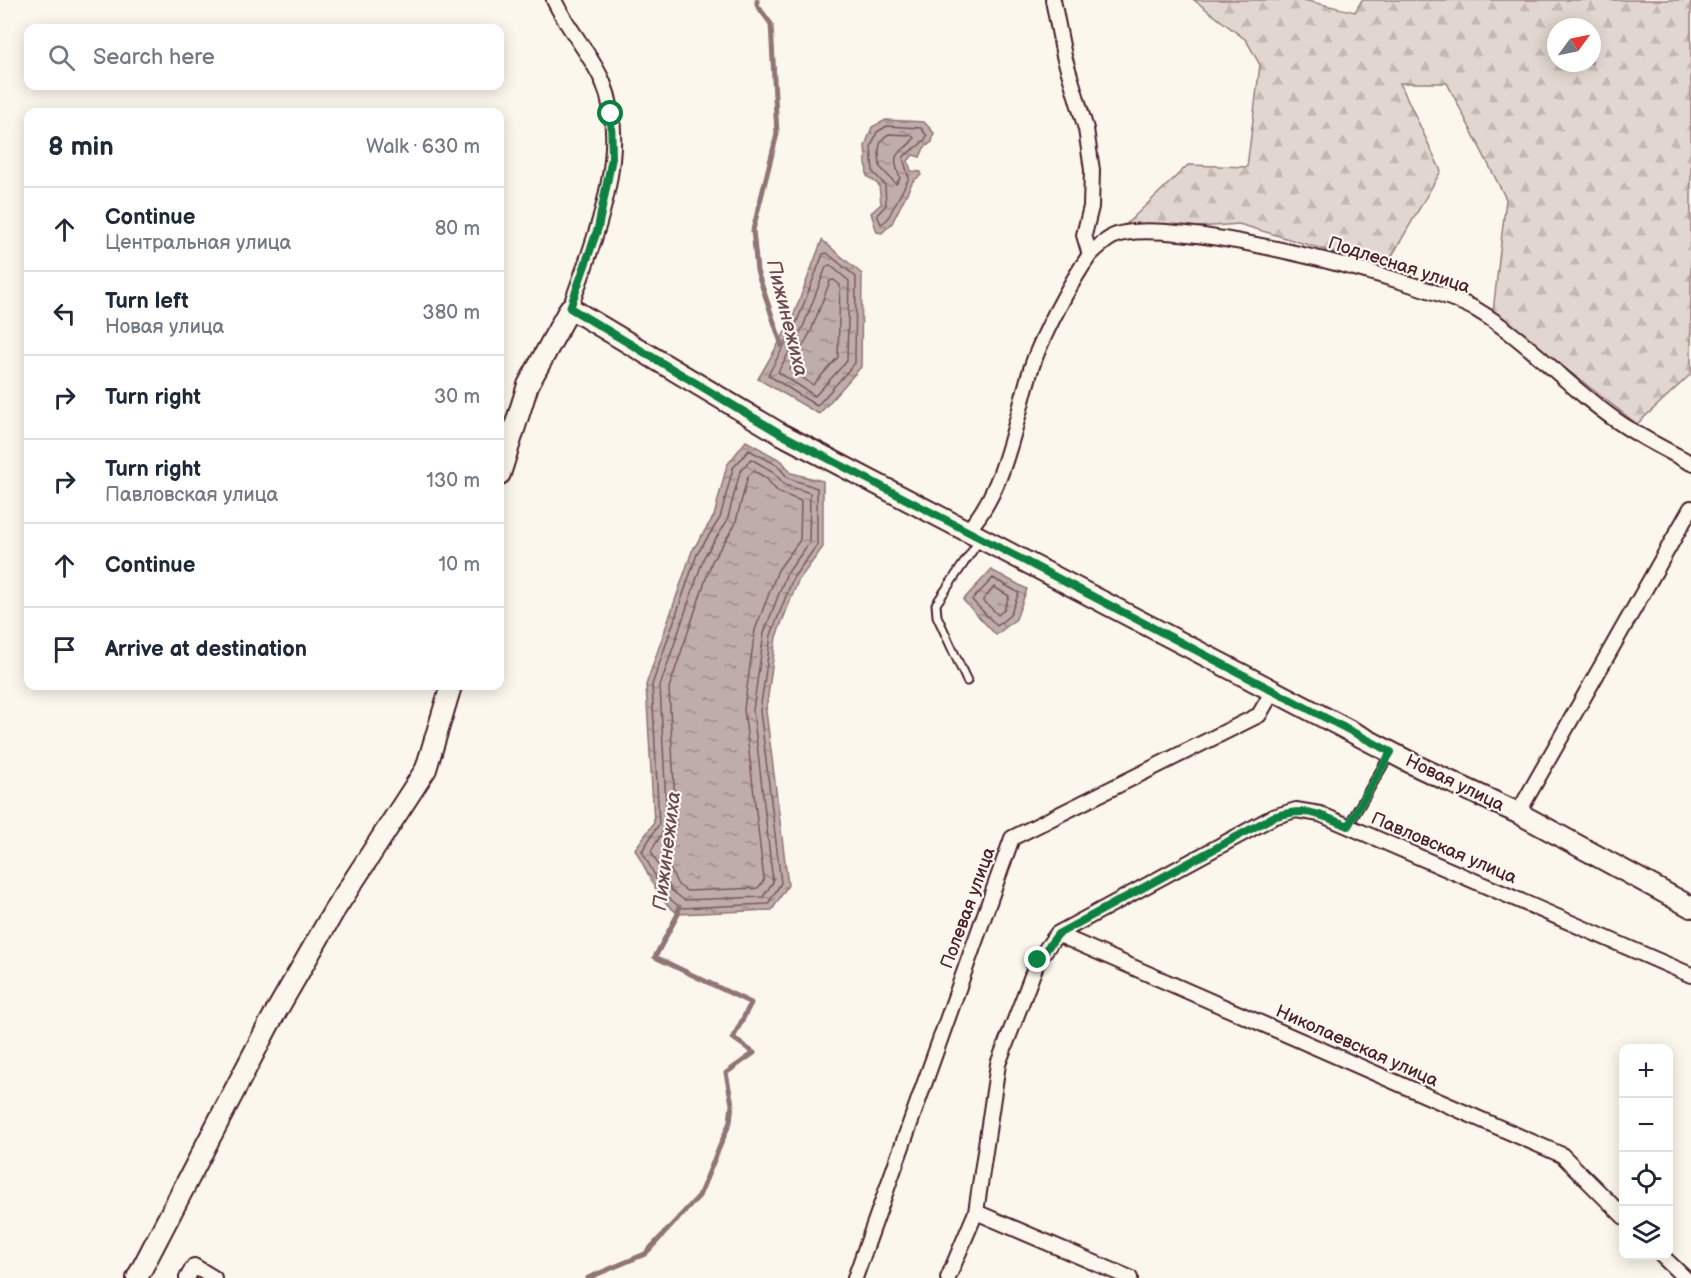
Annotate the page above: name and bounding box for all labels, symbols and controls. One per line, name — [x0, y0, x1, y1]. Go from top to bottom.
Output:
north arrow — [1547, 18, 1601, 72]
search box — [24, 24, 504, 90]
icon: search — [45, 41, 78, 74]
text: Search here — [93, 44, 215, 71]
route start — [597, 100, 623, 126]
text: 8 min — [48, 132, 114, 163]
text: Walk · 630 m — [366, 135, 480, 159]
text: Continue — [105, 204, 195, 231]
icon: ahead — [48, 213, 81, 246]
text: 80 m — [435, 217, 480, 241]
text: Центральная улица — [105, 231, 291, 255]
street label: Подлесная улица — [1325, 232, 1473, 298]
water label: Пижинежиха — [761, 257, 813, 379]
text: Turn left — [105, 288, 189, 315]
icon: left — [48, 297, 81, 330]
text: 380 m — [422, 301, 480, 325]
text: Новая улица — [105, 315, 224, 339]
icon: right — [48, 381, 81, 414]
text: Turn right — [105, 384, 201, 411]
text: 30 m — [434, 385, 480, 409]
text: Turn right — [105, 456, 201, 483]
icon: right — [48, 465, 81, 498]
text: 130 m — [426, 469, 480, 493]
text: Павловская улица — [105, 483, 278, 507]
icon: ahead — [48, 549, 81, 582]
text: Continue — [105, 552, 195, 579]
text: 10 m — [439, 553, 480, 577]
icon: arrive — [48, 633, 81, 666]
text: Arrive at destination — [105, 636, 307, 663]
street label: Новая улица — [1402, 750, 1508, 816]
water label: Пижинежиха — [648, 790, 686, 912]
street label: Павловская улица — [1368, 808, 1520, 888]
street label: Полевая улица — [936, 844, 1000, 972]
route end — [1024, 946, 1050, 972]
street label: Николаевская улица — [1273, 1001, 1442, 1091]
map controls — [1619, 1044, 1673, 1260]
button: + — [1619, 1044, 1673, 1098]
button: − — [1619, 1098, 1673, 1152]
button: locate — [1619, 1152, 1673, 1206]
button: layers — [1619, 1206, 1673, 1260]

